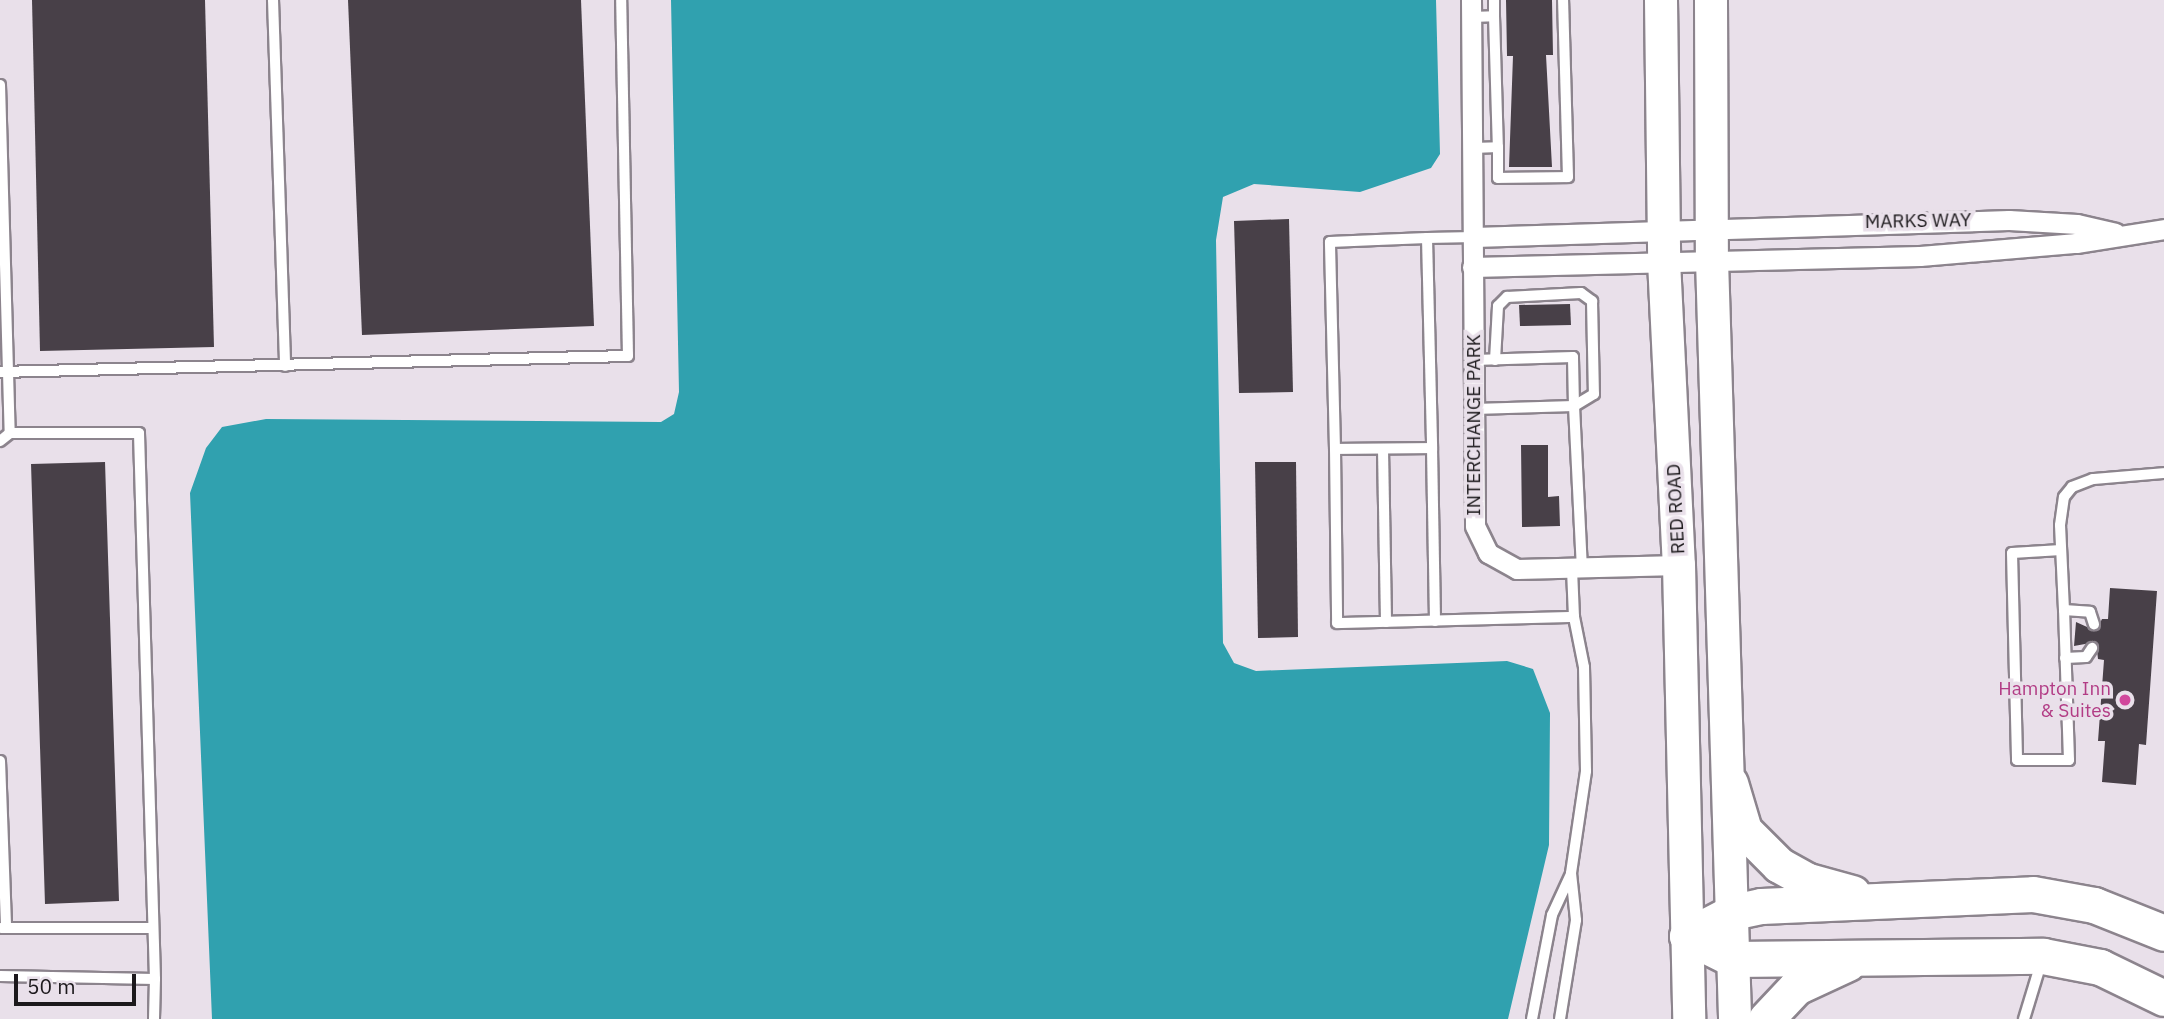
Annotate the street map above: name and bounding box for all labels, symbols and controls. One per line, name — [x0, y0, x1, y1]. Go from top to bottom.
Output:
street label: MARKS WAY — [1865, 209, 1971, 233]
street label: INTERCHANGE PARK — [1463, 334, 1485, 516]
street label: RED ROAD — [1662, 463, 1690, 555]
place label: Hampton Inn & Suites — [1998, 678, 2111, 722]
marker: Hampton Inn & Suites — [2117, 692, 2133, 708]
scale bar — [18, 960, 140, 1004]
text: 50 m — [27, 972, 76, 1000]

